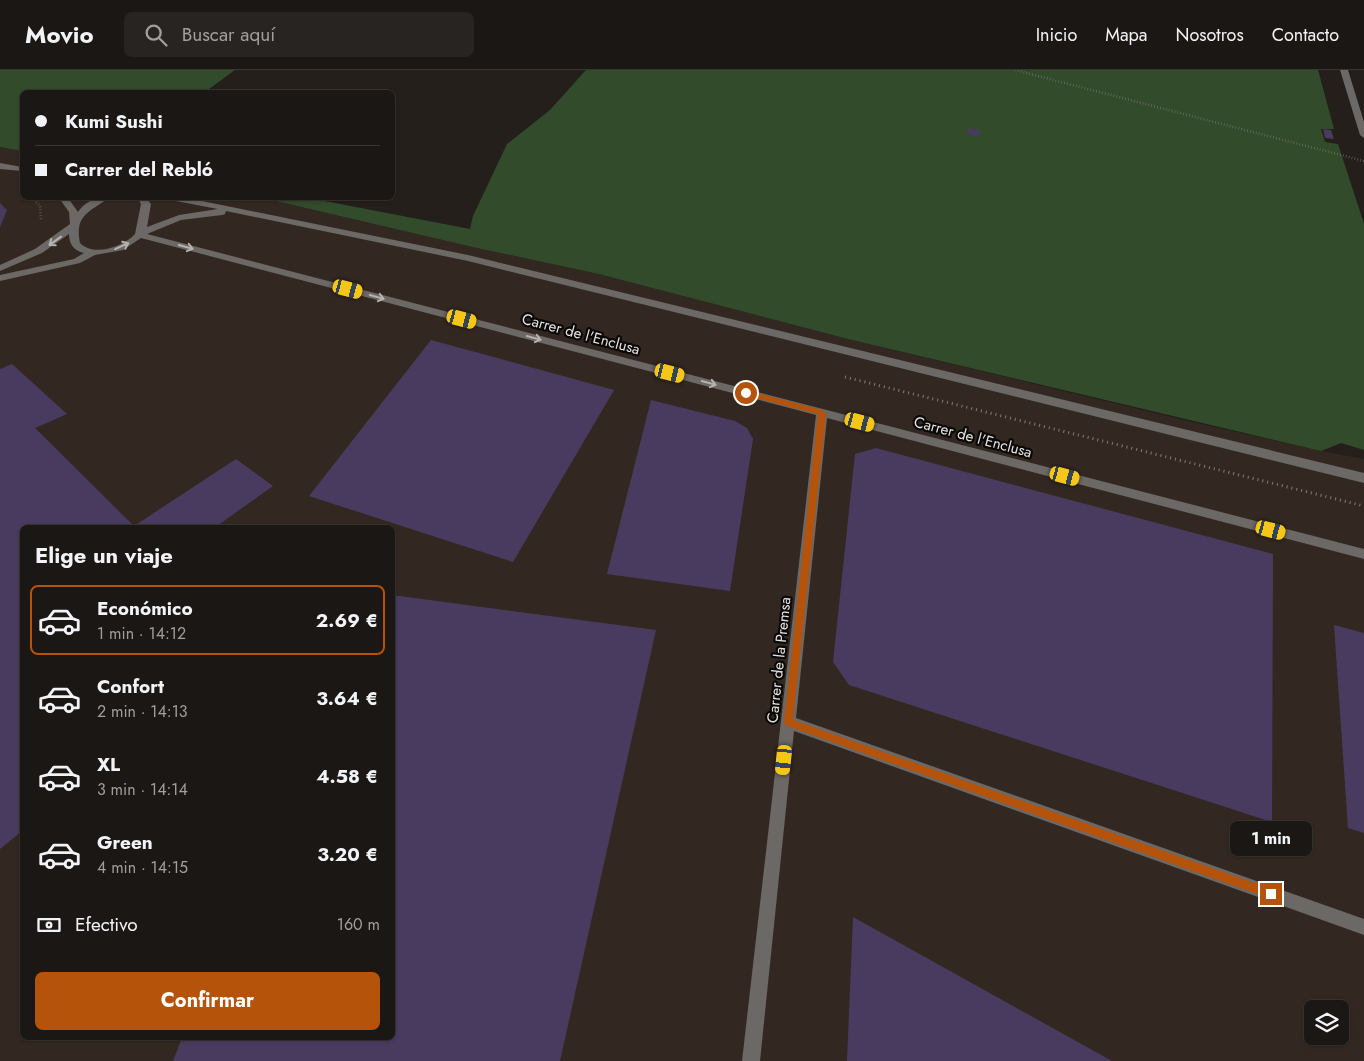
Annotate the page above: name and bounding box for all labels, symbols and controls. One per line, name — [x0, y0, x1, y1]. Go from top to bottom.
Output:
search box — [124, 12, 474, 57]
text: Movio — [25, 17, 94, 52]
icon: search — [142, 21, 170, 49]
text: Buscar aquí — [182, 21, 275, 48]
text: Inicio — [1036, 22, 1077, 48]
text: Mapa — [1105, 22, 1147, 48]
text: Nosotros — [1175, 22, 1244, 48]
text: Contacto — [1272, 22, 1339, 48]
text: Kumi Sushi — [65, 108, 163, 135]
text: Carrer del Rebló — [65, 156, 213, 183]
one-way arrow — [49, 235, 62, 246]
one-way arrow — [114, 241, 129, 251]
one-way arrow — [178, 243, 194, 252]
car — [331, 278, 364, 300]
one-way arrow — [369, 293, 385, 302]
car — [445, 308, 478, 330]
street label: Carrer de l'Enclusa — [520, 308, 642, 360]
one-way arrow — [526, 334, 542, 343]
car — [653, 362, 686, 384]
one-way arrow — [700, 379, 716, 388]
route start — [735, 382, 757, 404]
car — [843, 411, 876, 433]
street label: Carrer de l'Enclusa — [912, 411, 1034, 463]
car — [1048, 465, 1081, 487]
car — [1254, 519, 1287, 541]
text: Elige un viaje — [35, 539, 173, 571]
text: Económico — [97, 595, 193, 622]
street label: Carrer de la Premsa — [761, 596, 797, 724]
icon: car — [37, 598, 82, 643]
text: 2.69 € — [316, 607, 378, 634]
text: 1 min · 14:12 — [97, 622, 186, 645]
text: Confort — [97, 673, 164, 700]
icon: car — [37, 676, 82, 721]
text: 3.64 € — [316, 685, 378, 712]
text: 2 min · 14:13 — [97, 700, 188, 723]
car — [774, 744, 793, 776]
text: XL — [97, 751, 120, 778]
icon: car — [37, 754, 82, 799]
text: 4.58 € — [316, 763, 378, 790]
text: 3 min · 14:14 — [97, 778, 188, 801]
callout: 1 min — [1230, 822, 1312, 856]
text: 1 min — [1251, 827, 1291, 850]
text: Green — [97, 829, 153, 856]
icon: car — [37, 832, 82, 877]
text: 3.20 € — [317, 841, 378, 868]
text: 4 min · 14:15 — [97, 856, 188, 879]
route end — [1260, 883, 1282, 905]
icon: cash — [35, 911, 63, 939]
text: Efectivo — [75, 911, 138, 938]
text: 160 m — [337, 913, 380, 936]
button: Confirmar — [35, 972, 380, 1030]
map controls — [1304, 1000, 1349, 1045]
button: layers — [1304, 1000, 1349, 1045]

